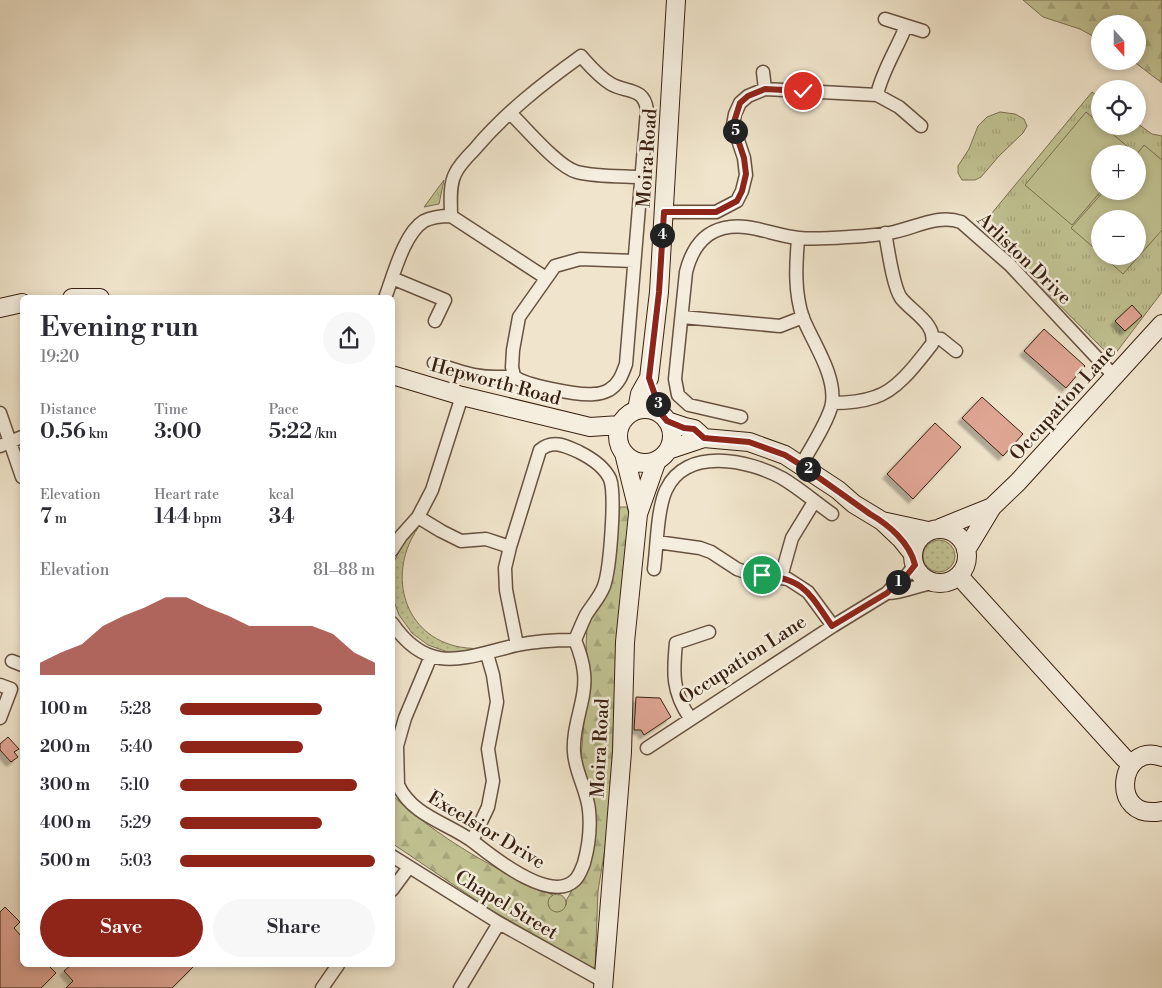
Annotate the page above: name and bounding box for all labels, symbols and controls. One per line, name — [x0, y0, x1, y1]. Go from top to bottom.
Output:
north arrow — [1091, 15, 1146, 70]
map controls — [1091, 15, 1146, 265]
pin — [782, 70, 824, 112]
icon: check — [789, 77, 817, 105]
button: locate — [1091, 80, 1146, 135]
street label: Moira Road — [632, 107, 662, 209]
pin: 5 — [722, 118, 748, 144]
text: 5 — [731, 122, 740, 140]
button: + — [1091, 145, 1146, 200]
street label: Arliston Drive — [971, 207, 1077, 310]
button: − — [1091, 210, 1146, 265]
pin: 4 — [650, 222, 674, 248]
text: 4 — [658, 226, 667, 244]
text: Evening run — [40, 310, 199, 345]
button: share — [323, 312, 375, 364]
street label: Occupation Lane — [1004, 340, 1121, 466]
text: 19:20 — [40, 347, 79, 367]
street label: Hepworth Road — [428, 353, 564, 411]
pin: 3 — [646, 392, 670, 416]
text: 3 — [654, 395, 663, 413]
text: Distance — [40, 401, 97, 419]
text: Time — [154, 401, 188, 419]
text: Pace — [269, 401, 299, 419]
text: 0.56 — [40, 419, 86, 445]
text: 3:00 — [154, 419, 202, 445]
text: 5:22 — [269, 419, 312, 445]
text: km — [86, 425, 108, 443]
text: /km — [312, 425, 337, 443]
pin: 2 — [796, 456, 820, 482]
text: 2 — [804, 460, 813, 478]
text: Elevation — [40, 486, 101, 504]
text: Heart rate — [154, 486, 219, 504]
text: kcal — [269, 486, 294, 504]
text: 7 — [40, 504, 52, 530]
text: 144 — [154, 504, 191, 530]
text: 34 — [269, 504, 295, 530]
text: m — [52, 510, 67, 528]
text: bpm — [191, 510, 222, 528]
pin — [741, 554, 783, 596]
text: Elevation — [40, 560, 109, 580]
text: 81–88 m — [313, 560, 375, 580]
icon: arrive — [748, 561, 776, 589]
pin: 1 — [886, 570, 910, 594]
text: 1 — [895, 573, 902, 591]
street label: Occupation Lane — [674, 610, 811, 710]
street label: Moira Road — [585, 698, 615, 798]
text: 100 m — [40, 699, 88, 719]
text: 5:28 — [120, 699, 151, 719]
text: 200 m — [40, 737, 90, 757]
text: 5:40 — [120, 737, 153, 757]
text: 300 m — [40, 775, 90, 795]
text: 5:10 — [120, 775, 149, 795]
street label: Excelsior Drive — [423, 785, 550, 874]
text: 400 m — [40, 813, 91, 833]
text: 5:29 — [120, 813, 151, 833]
text: 500 m — [40, 851, 90, 871]
text: 5:03 — [120, 851, 152, 871]
street label: Chapel Street — [451, 865, 562, 945]
button: Save — [40, 899, 203, 957]
button: Share — [213, 899, 375, 957]

